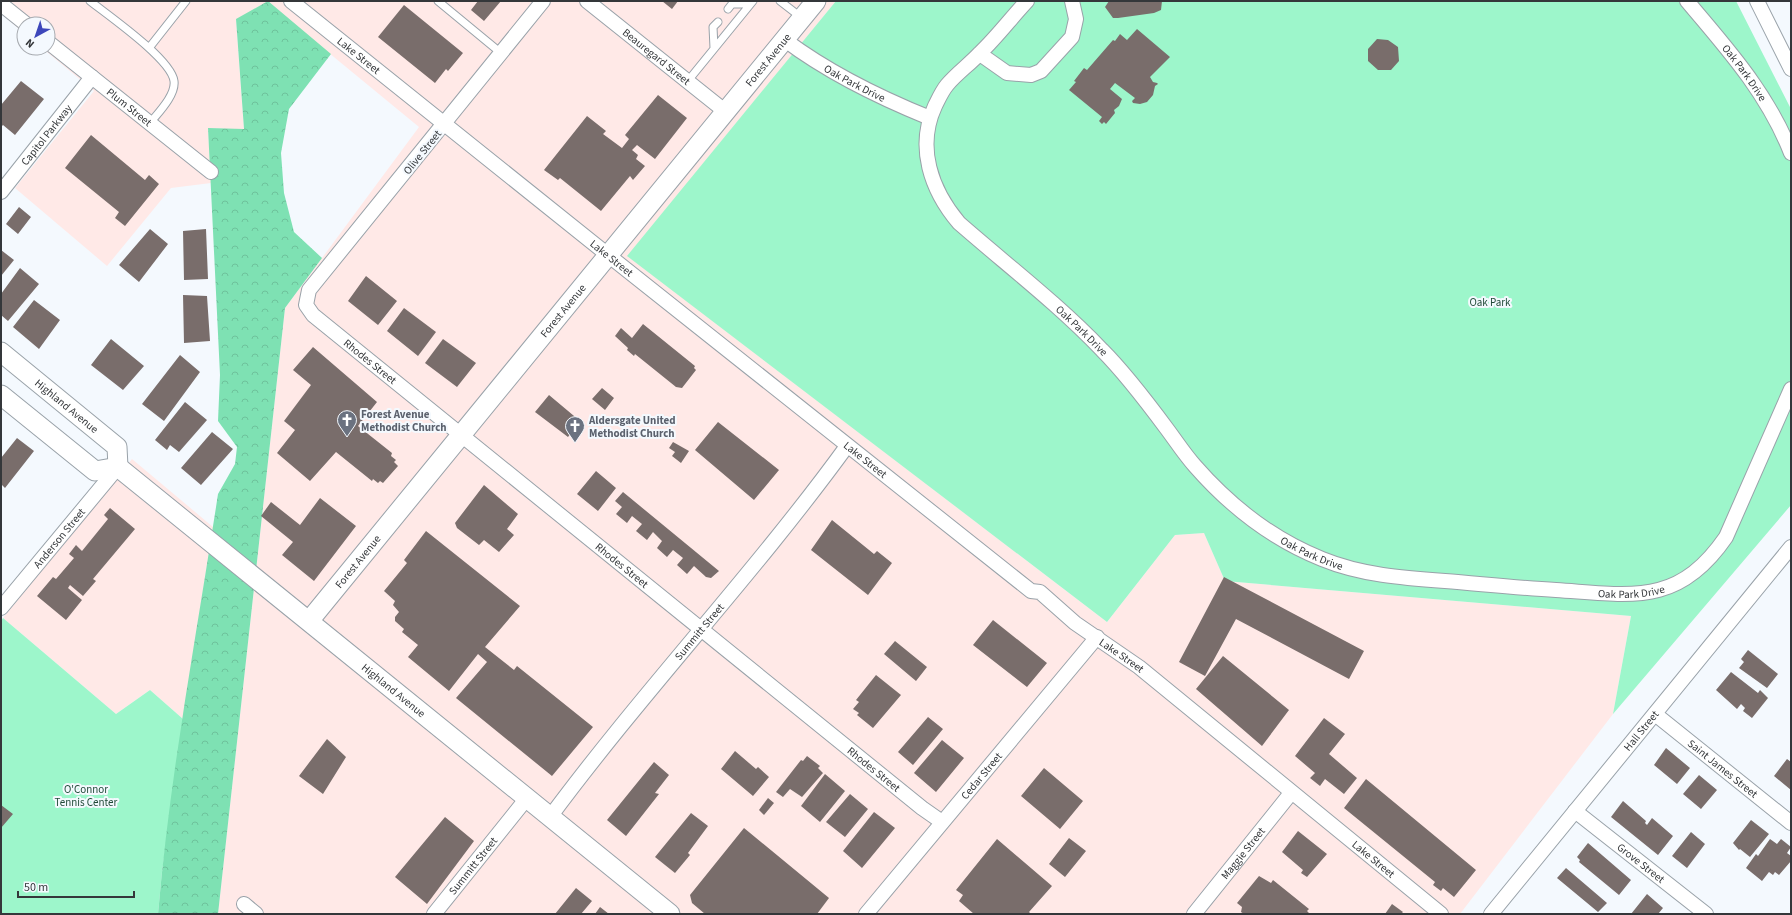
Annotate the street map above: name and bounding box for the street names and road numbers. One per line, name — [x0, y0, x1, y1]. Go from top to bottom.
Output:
street label: Beauregard Street — [619, 25, 694, 89]
street label: Forest Avenue — [742, 30, 795, 90]
street label: Lake Street — [334, 34, 384, 78]
street label: Oak Park Drive — [1718, 41, 1770, 105]
street label: Oak Park Drive — [821, 61, 888, 106]
street label: Plum Street — [103, 85, 155, 130]
street label: Capitol Parkway — [18, 101, 76, 169]
street label: Olive Street — [400, 127, 445, 178]
street label: Lake Street — [587, 236, 636, 280]
street label: Forest Avenue — [537, 281, 590, 341]
street label: Oak Park Drive — [1052, 302, 1111, 360]
street label: Rhodes Street — [340, 336, 400, 388]
street label: Highland Avenue — [31, 376, 102, 437]
street label: Lake Street — [840, 438, 890, 482]
street label: Anderson Street — [30, 505, 89, 571]
street label: Forest Avenue — [332, 531, 385, 592]
street label: Oak Park Drive — [1277, 533, 1345, 574]
street label: Rhodes Street — [592, 540, 652, 592]
street label: Oak Park Drive — [1597, 581, 1667, 602]
street label: Summitt Street — [671, 600, 728, 664]
street label: Lake Street — [1096, 635, 1147, 676]
street label: Highland Avenue — [358, 660, 429, 721]
street label: Hall Street — [1620, 707, 1663, 754]
street label: Saint James Street — [1684, 736, 1761, 802]
street label: Rhodes Street — [844, 743, 903, 796]
street label: Cedar Street — [958, 749, 1006, 803]
street label: Maggie Street — [1218, 824, 1269, 883]
street label: Summitt Street — [445, 834, 501, 898]
street label: Lake Street — [1349, 837, 1398, 882]
street label: Grove Street — [1614, 840, 1668, 887]

